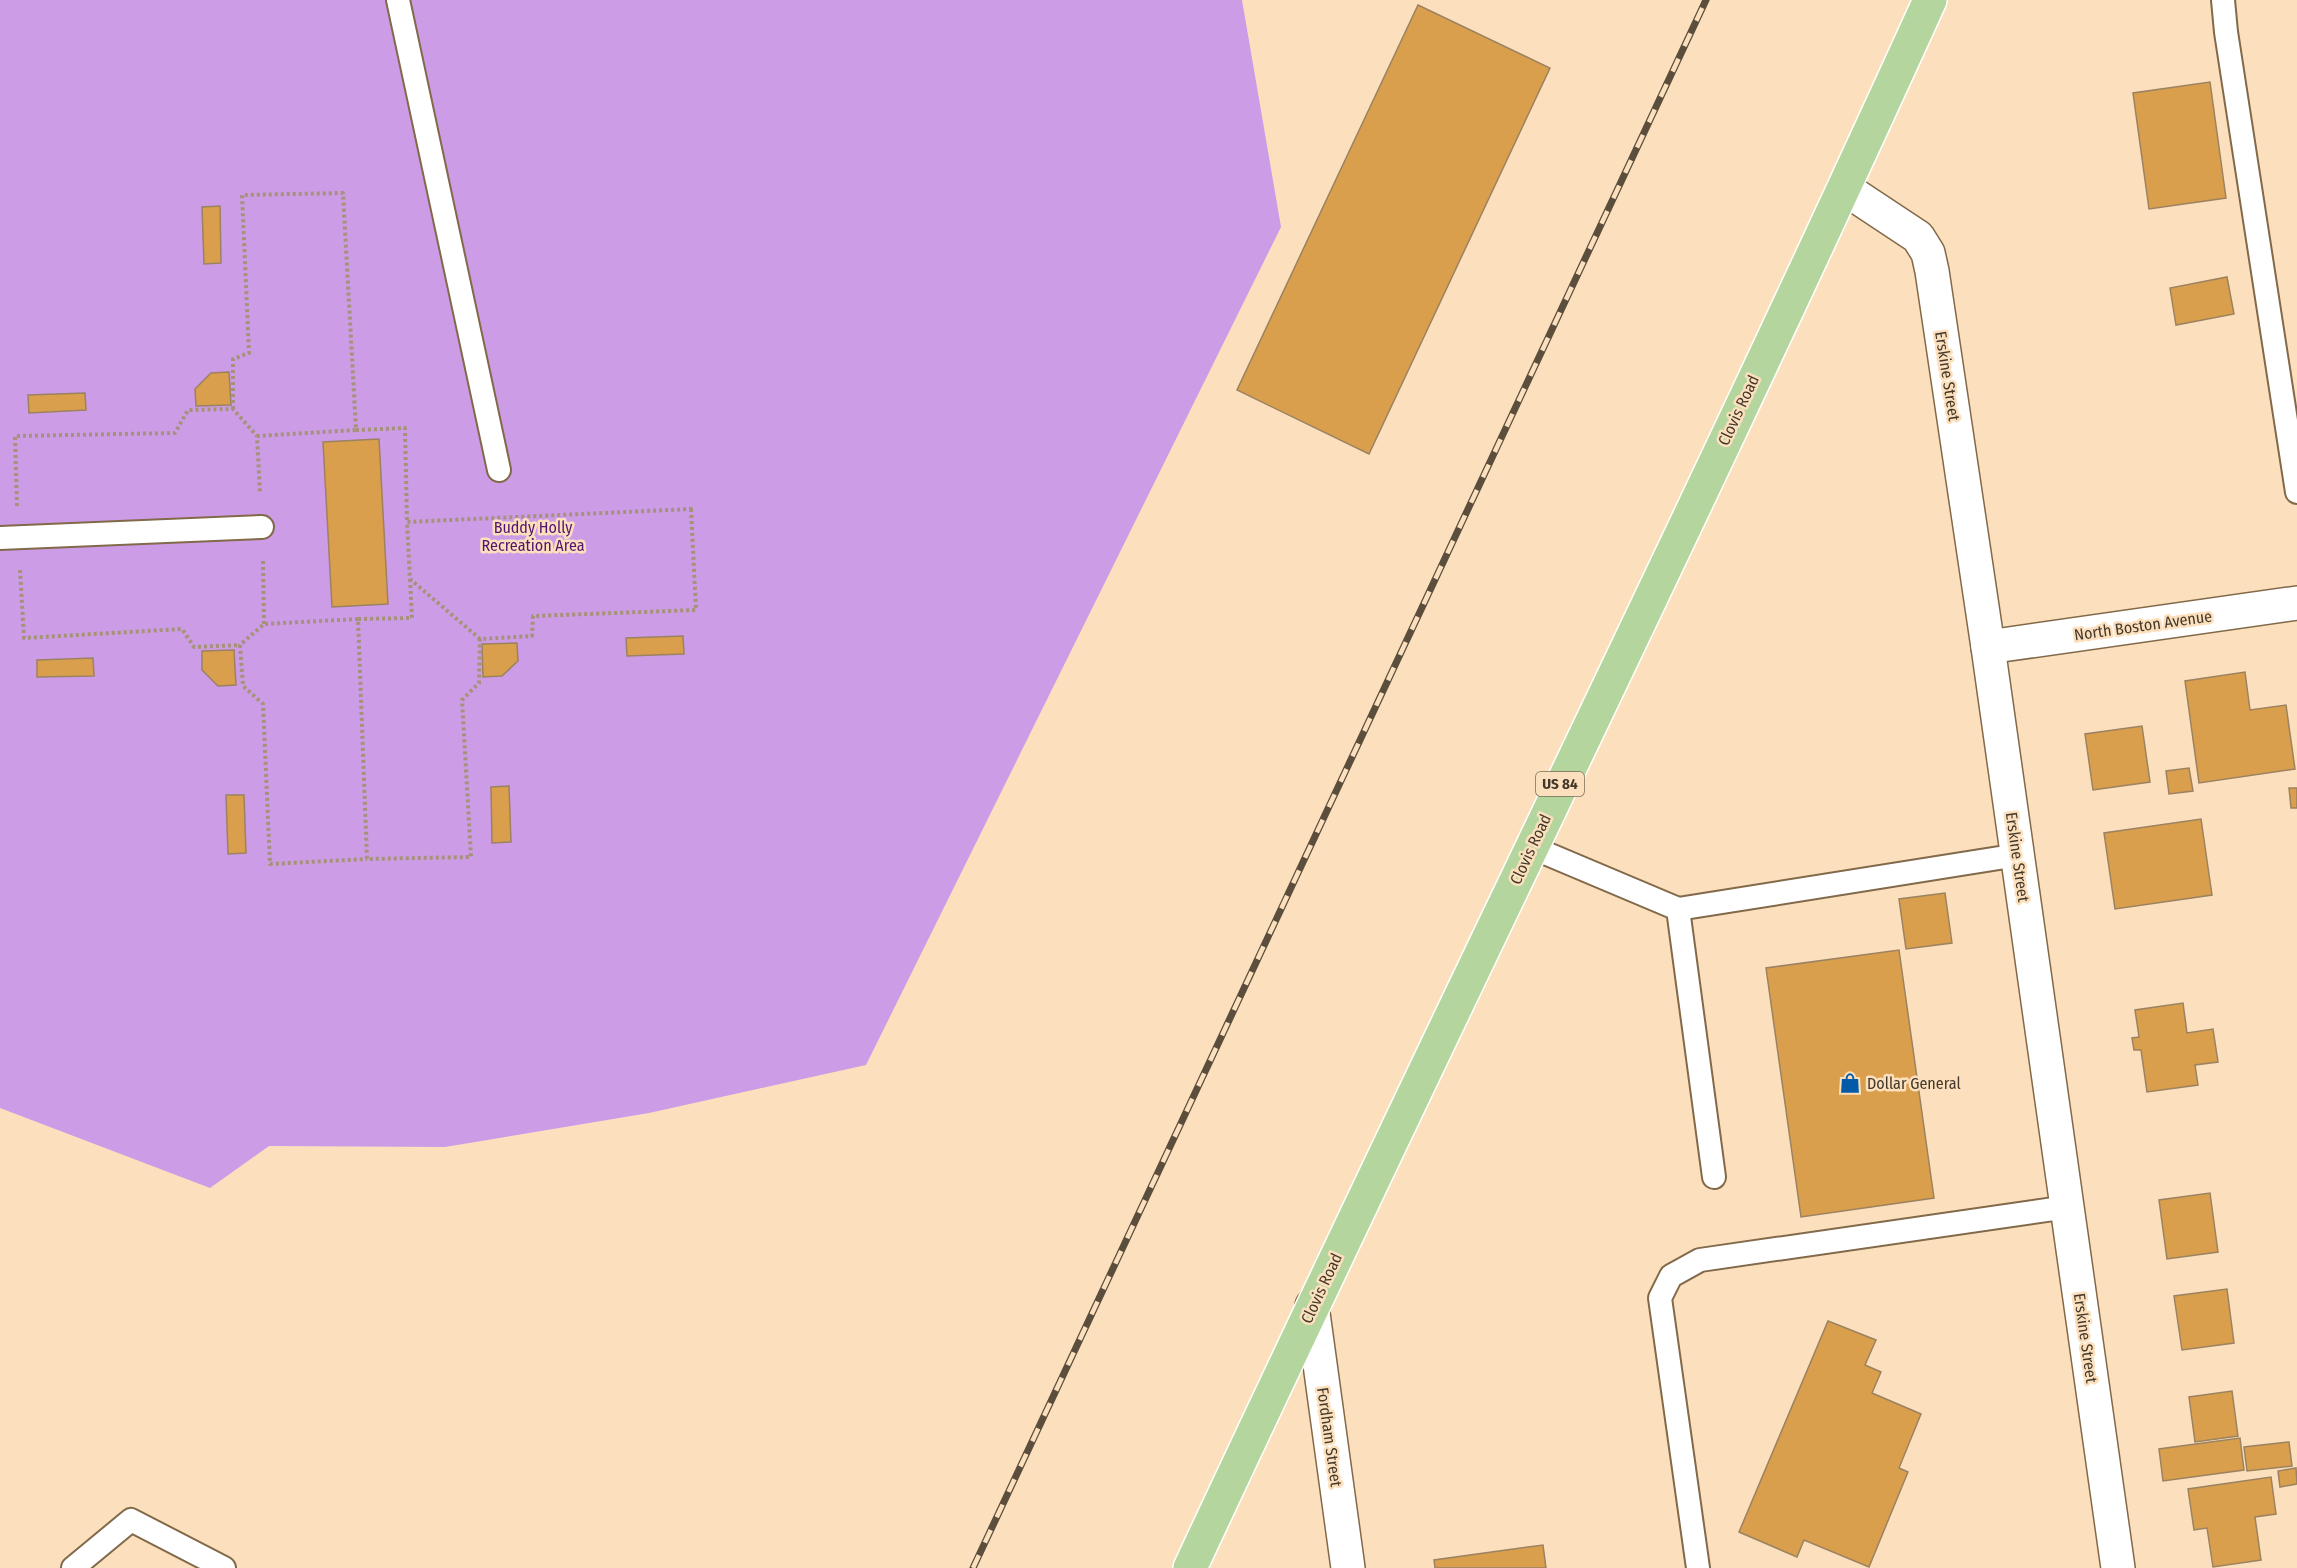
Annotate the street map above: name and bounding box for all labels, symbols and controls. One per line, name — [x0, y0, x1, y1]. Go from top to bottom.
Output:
street label: Erskine Street — [1931, 330, 1964, 423]
street label: Clovis Road — [1714, 372, 1763, 448]
park label: Buddy Holly Recreation Area — [482, 518, 585, 555]
street label: North Boston Avenue — [2073, 606, 2213, 645]
road number: US 84 — [1536, 772, 1584, 796]
street label: Clovis Road — [1506, 811, 1555, 887]
street label: Erskine Street — [2002, 811, 2033, 904]
shop icon: Dollar General — [1838, 1071, 1862, 1095]
place label: Dollar General — [1867, 1074, 1961, 1093]
street label: Clovis Road — [1297, 1250, 1346, 1326]
street label: Erskine Street — [2070, 1292, 2101, 1385]
street label: Fordham Street — [1313, 1386, 1346, 1489]

